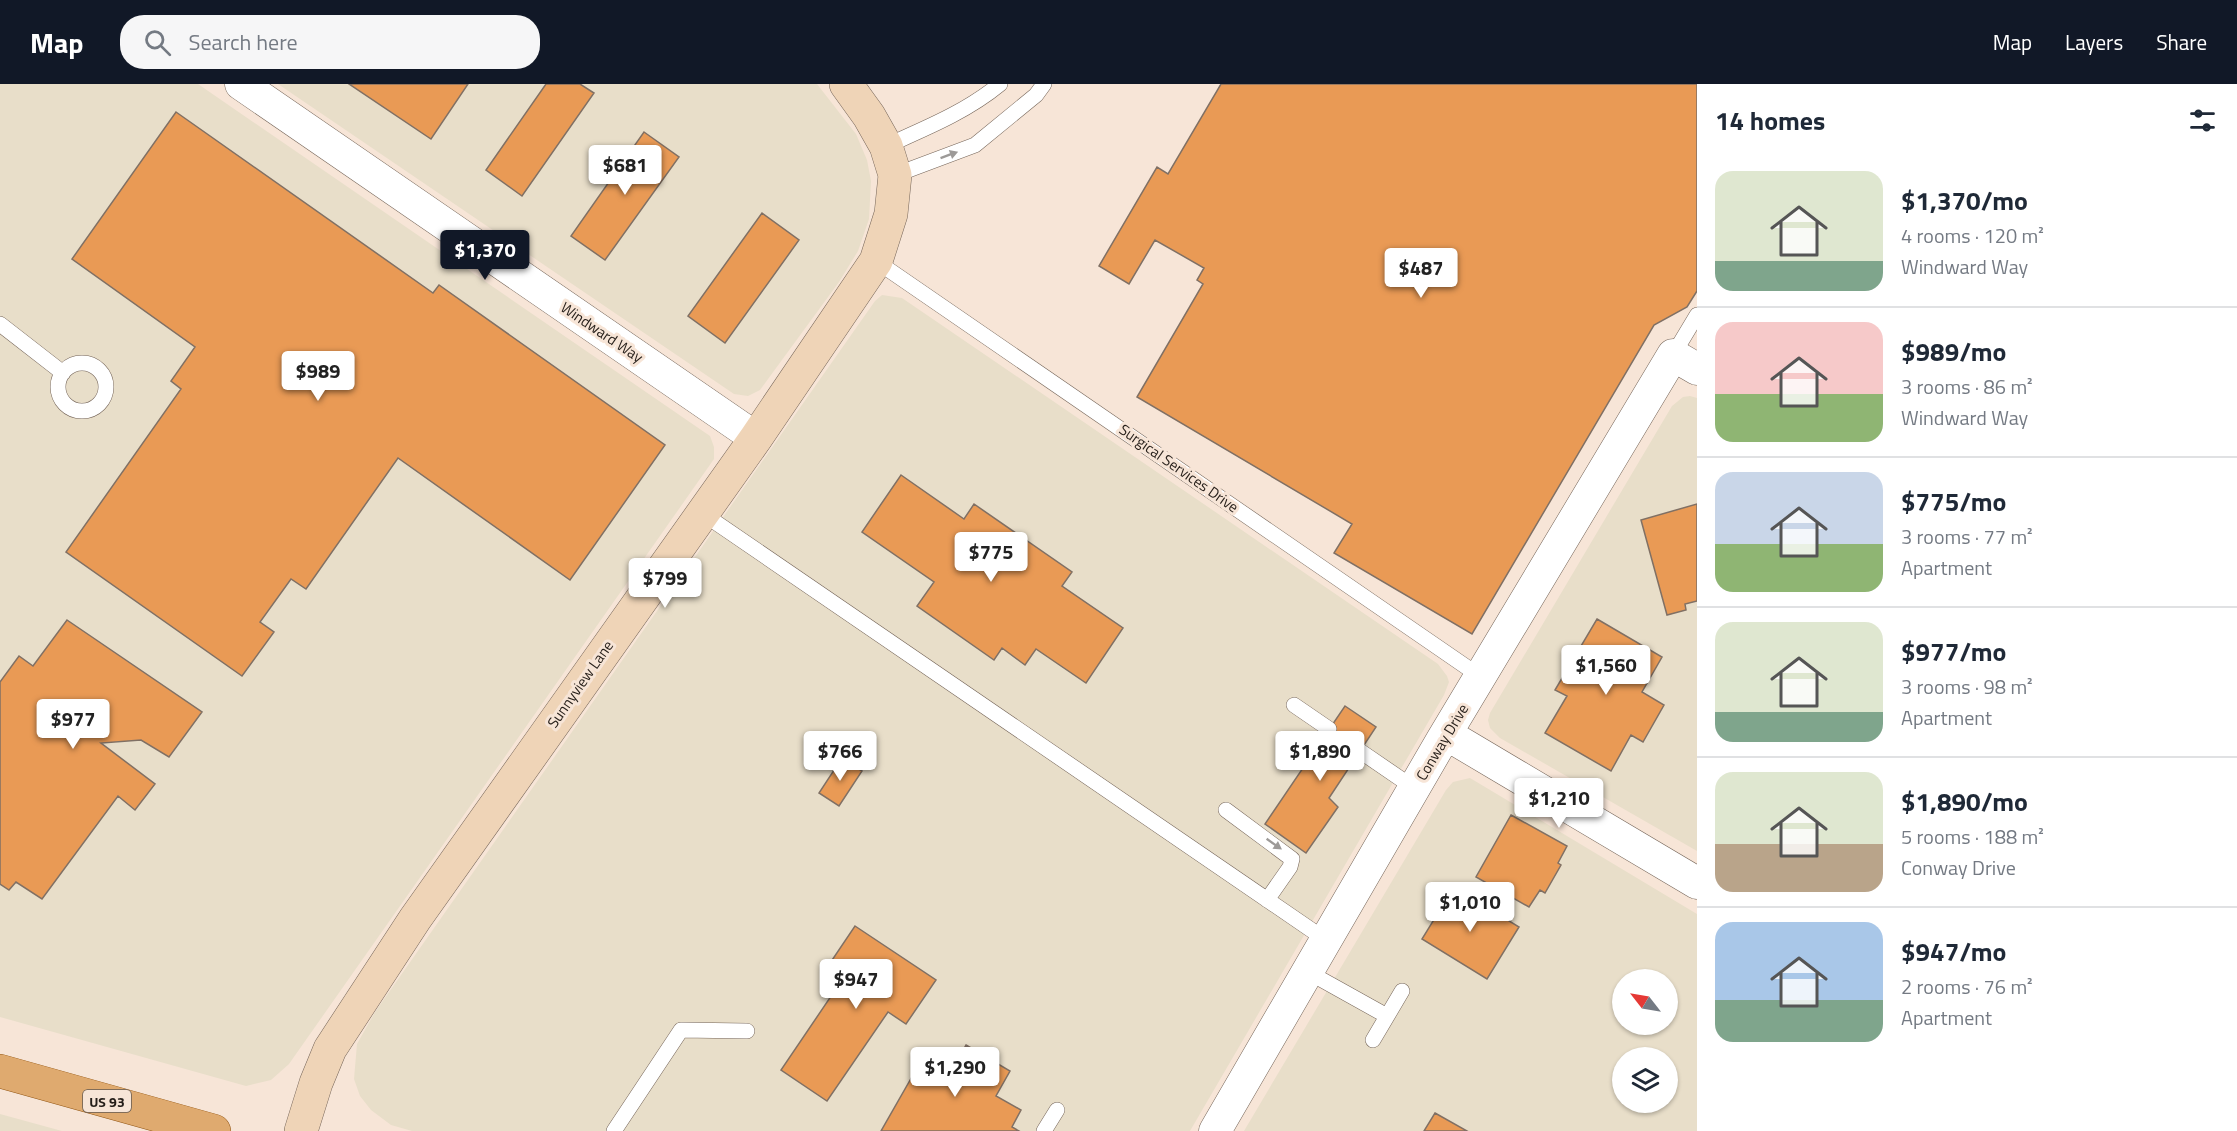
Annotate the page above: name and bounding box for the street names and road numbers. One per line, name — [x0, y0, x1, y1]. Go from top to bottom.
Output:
street label: Windward Way — [556, 296, 648, 368]
street label: Surgical Services Drive — [1114, 418, 1244, 518]
street label: Sunnyview Lane — [541, 635, 619, 733]
street label: Conway Drive — [1410, 699, 1474, 785]
road number: US 93 — [83, 1090, 131, 1112]

